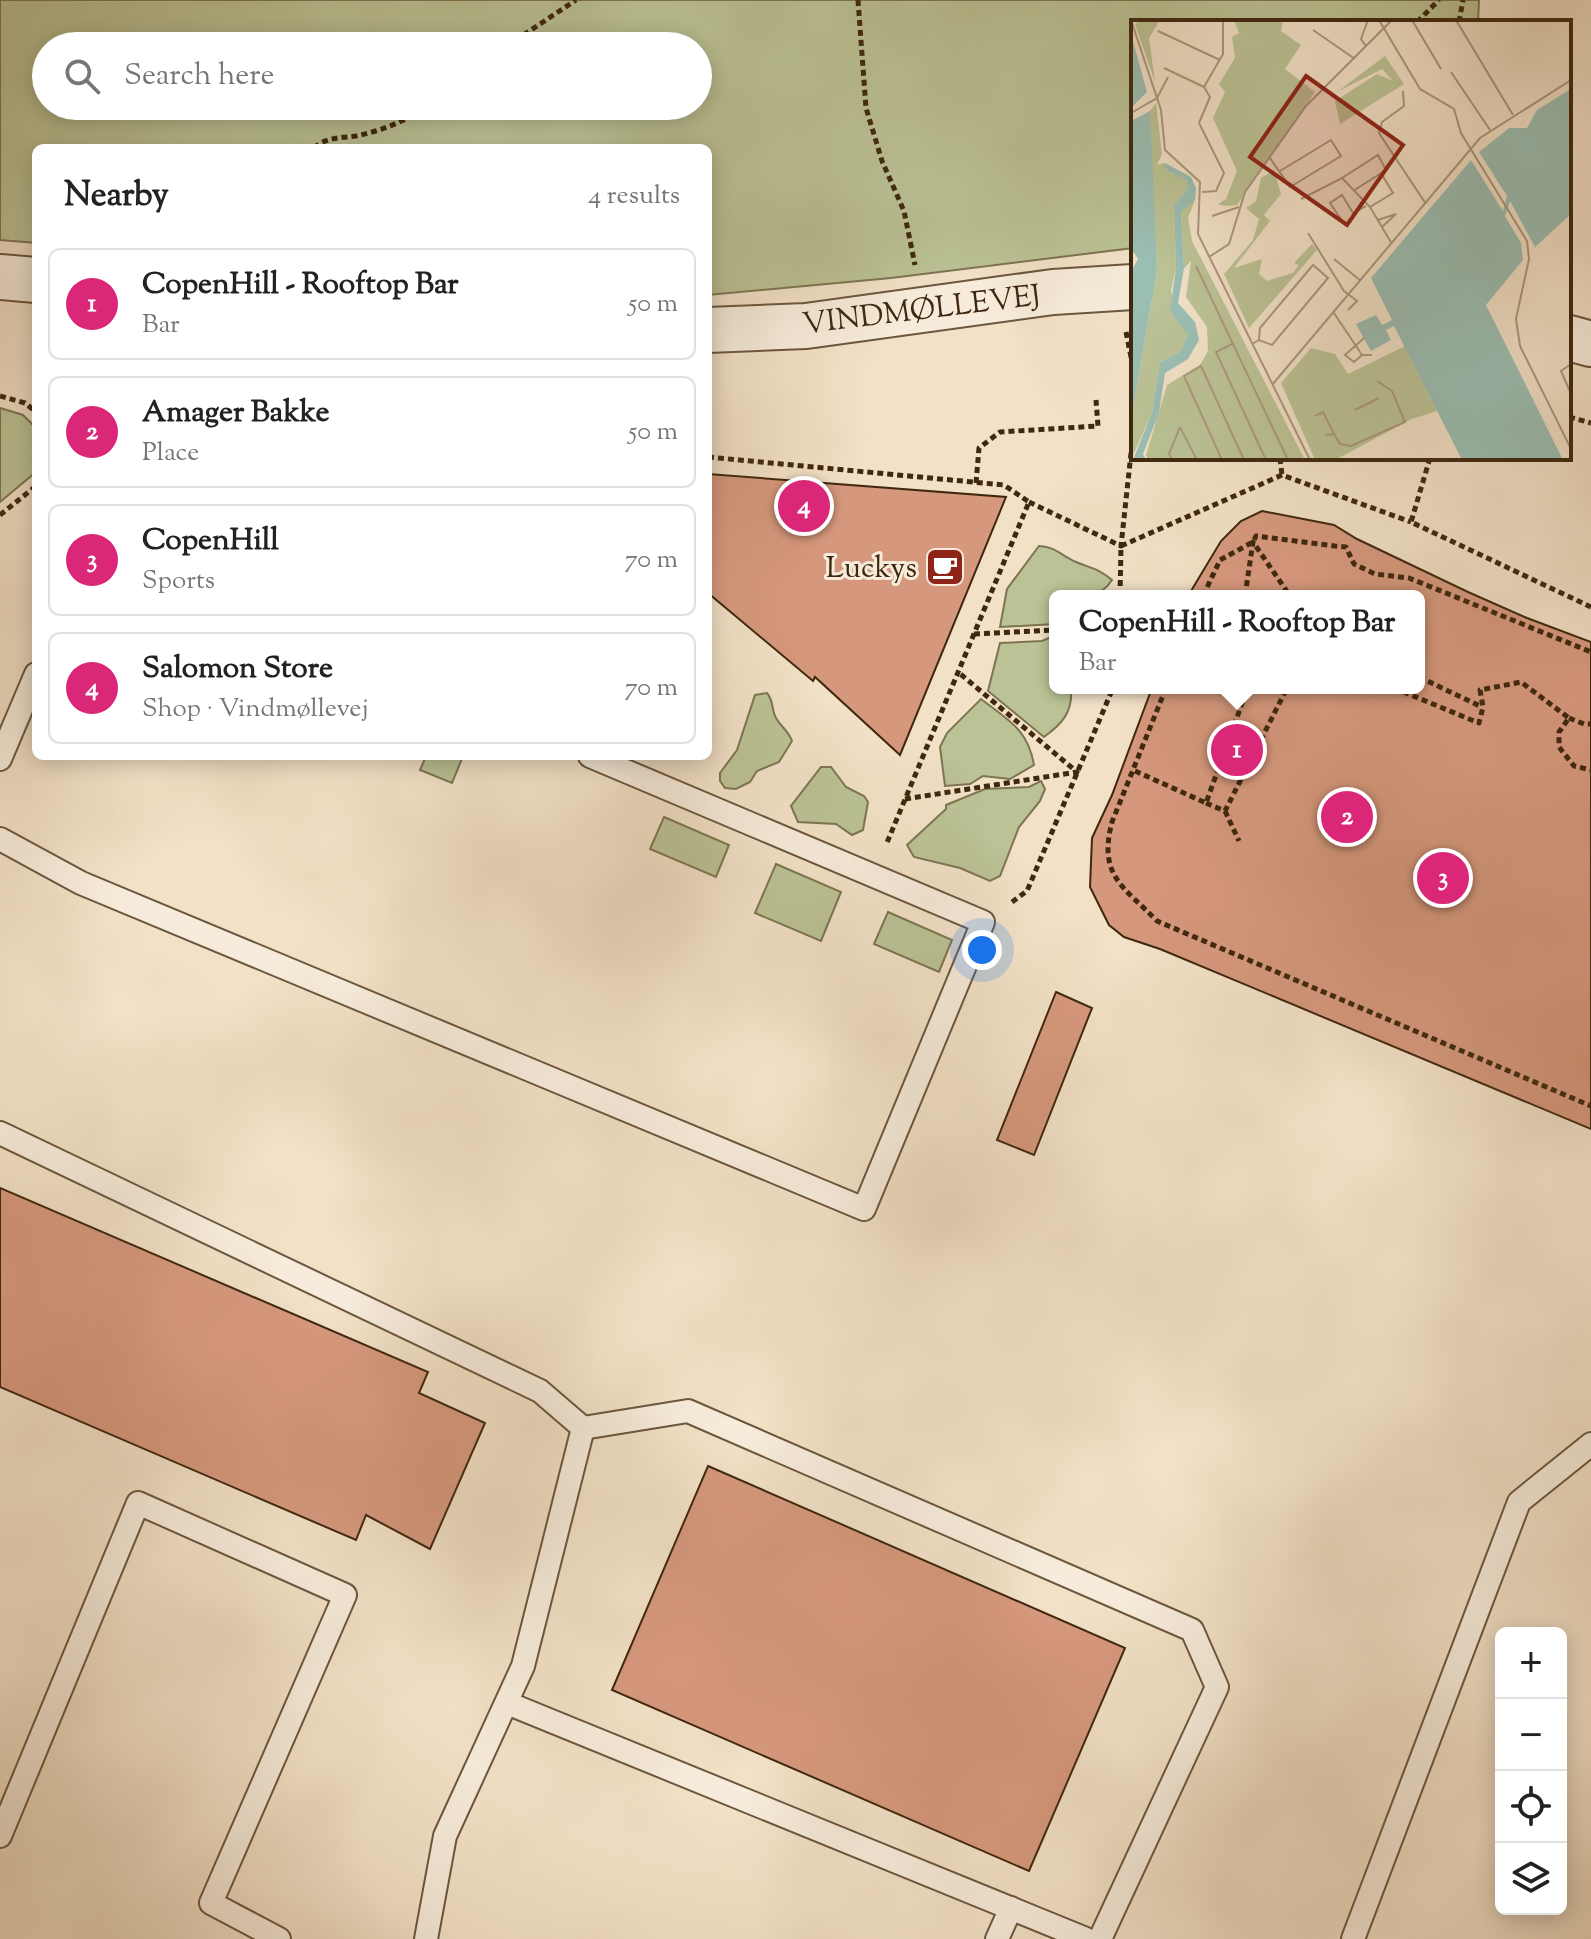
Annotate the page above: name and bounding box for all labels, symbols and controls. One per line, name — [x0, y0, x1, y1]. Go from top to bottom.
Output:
inset map — [1131, 20, 1571, 460]
search box — [32, 32, 712, 120]
icon: search — [60, 54, 104, 98]
text: Search here — [124, 55, 274, 98]
text: Nearby — [64, 172, 169, 221]
text: 4 results — [588, 178, 680, 215]
text: CopenHill - Rooftop Bar — [142, 264, 459, 307]
street label: VINDMØLLEVEJ — [800, 276, 1043, 347]
text: 1 — [88, 286, 96, 323]
text: 50 m — [628, 286, 678, 323]
text: Bar — [142, 307, 180, 344]
text: Amager Bakke — [142, 392, 330, 435]
text: 2 — [86, 414, 98, 451]
text: 50 m — [628, 414, 678, 451]
text: Place — [142, 435, 199, 472]
pin: 4 — [778, 476, 830, 536]
text: CopenHill — [142, 520, 279, 563]
text: 3 — [87, 542, 97, 579]
text: 70 m — [625, 542, 678, 579]
cafe icon: Luckys — [924, 546, 966, 588]
place label: Luckys — [826, 548, 917, 591]
text: Sports — [142, 563, 215, 600]
popup — [1049, 590, 1425, 694]
text: CopenHill - Rooftop Bar — [1079, 602, 1395, 645]
text: Bar — [1079, 645, 1116, 682]
text: Salomon Store — [142, 648, 333, 691]
text: 4 — [85, 670, 99, 707]
text: 70 m — [625, 670, 678, 707]
text: Shop · Vindmøllevej — [142, 691, 368, 728]
pin: 1 — [1211, 720, 1263, 780]
pin: 2 — [1321, 787, 1373, 847]
pin: 3 — [1417, 848, 1469, 908]
your location — [962, 930, 1002, 970]
map controls — [1495, 1627, 1567, 1915]
button: + — [1495, 1627, 1567, 1699]
button: − — [1495, 1699, 1567, 1771]
button: locate — [1495, 1771, 1567, 1843]
button: layers — [1495, 1843, 1567, 1915]

